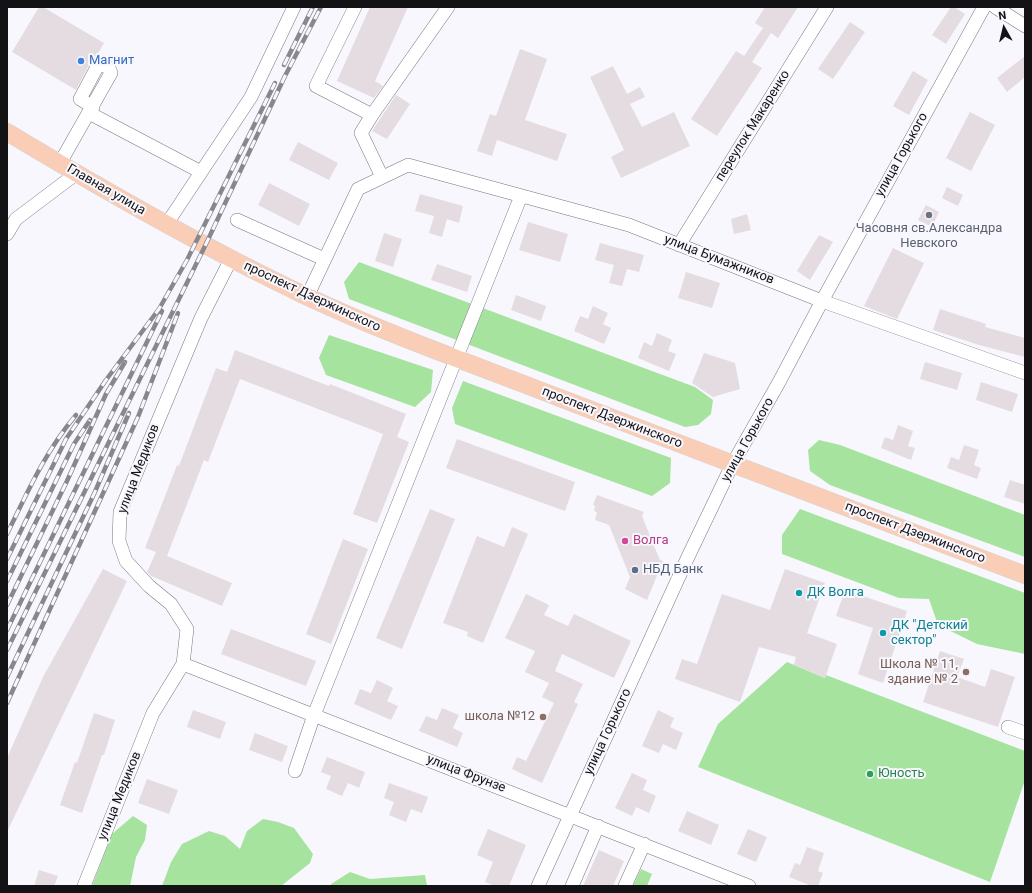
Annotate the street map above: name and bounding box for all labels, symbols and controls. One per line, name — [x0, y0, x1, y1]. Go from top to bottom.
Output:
north arrow — [984, 8, 1024, 48]
text: N — [998, 9, 1007, 23]
place label: Магнит — [89, 53, 134, 69]
marker: Магнит — [76, 56, 86, 66]
street label: переулок Макаренко — [712, 68, 794, 184]
street label: улица Горького — [872, 110, 932, 200]
street label: Главная улица — [64, 161, 148, 219]
marker: Часовня св.Александра Невского — [924, 210, 934, 220]
place label: Часовня св.Александра Невского — [856, 221, 1002, 252]
street label: улица Бумажников — [662, 232, 776, 288]
street label: проспект Дзержинского — [241, 258, 383, 336]
street label: проспект Дзержинского — [540, 384, 684, 452]
street label: улица Горького — [718, 395, 778, 485]
street label: улица Медиков — [115, 422, 163, 516]
street label: проспект Дзержинского — [843, 499, 987, 567]
place label: Волга — [633, 533, 668, 549]
marker: Волга — [620, 536, 630, 546]
place label: НБД Банк — [643, 562, 703, 578]
marker: НБД Банк — [630, 565, 640, 575]
place label: ДК Волга — [807, 585, 864, 601]
marker: ДК Волга — [794, 588, 804, 598]
place label: ДК "Детский сектор" — [891, 618, 968, 649]
marker: ДК "Детский сектор" — [878, 628, 888, 638]
place label: Школа № 11, здание № 2 — [880, 657, 958, 688]
marker: Школа № 11, здание № 2 — [961, 667, 971, 677]
street label: улица Горького — [581, 686, 635, 778]
place label: школа №12 — [464, 709, 535, 725]
marker: школа №12 — [538, 712, 548, 722]
street label: улица Медиков — [95, 749, 145, 843]
street label: улица Фрунзе — [424, 752, 508, 796]
place label: Юность — [878, 766, 925, 782]
marker: Юность — [865, 769, 875, 779]

